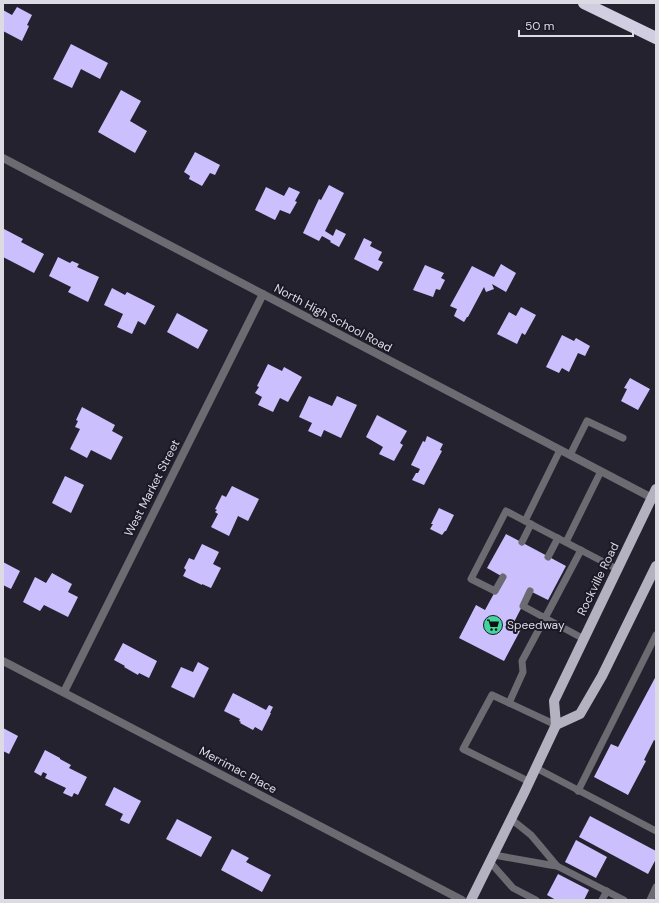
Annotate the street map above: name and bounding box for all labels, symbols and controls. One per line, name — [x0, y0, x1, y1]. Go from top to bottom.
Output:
scale bar — [519, 12, 633, 38]
text: 50 m — [525, 18, 554, 34]
street label: North High School Road — [271, 280, 395, 356]
street label: West Market Street — [121, 437, 183, 539]
street label: Rockville Road — [573, 540, 623, 618]
supermarket icon: Speedway — [482, 614, 504, 636]
place label: Speedway — [507, 617, 565, 633]
street label: Merrimac Place — [196, 743, 280, 797]

